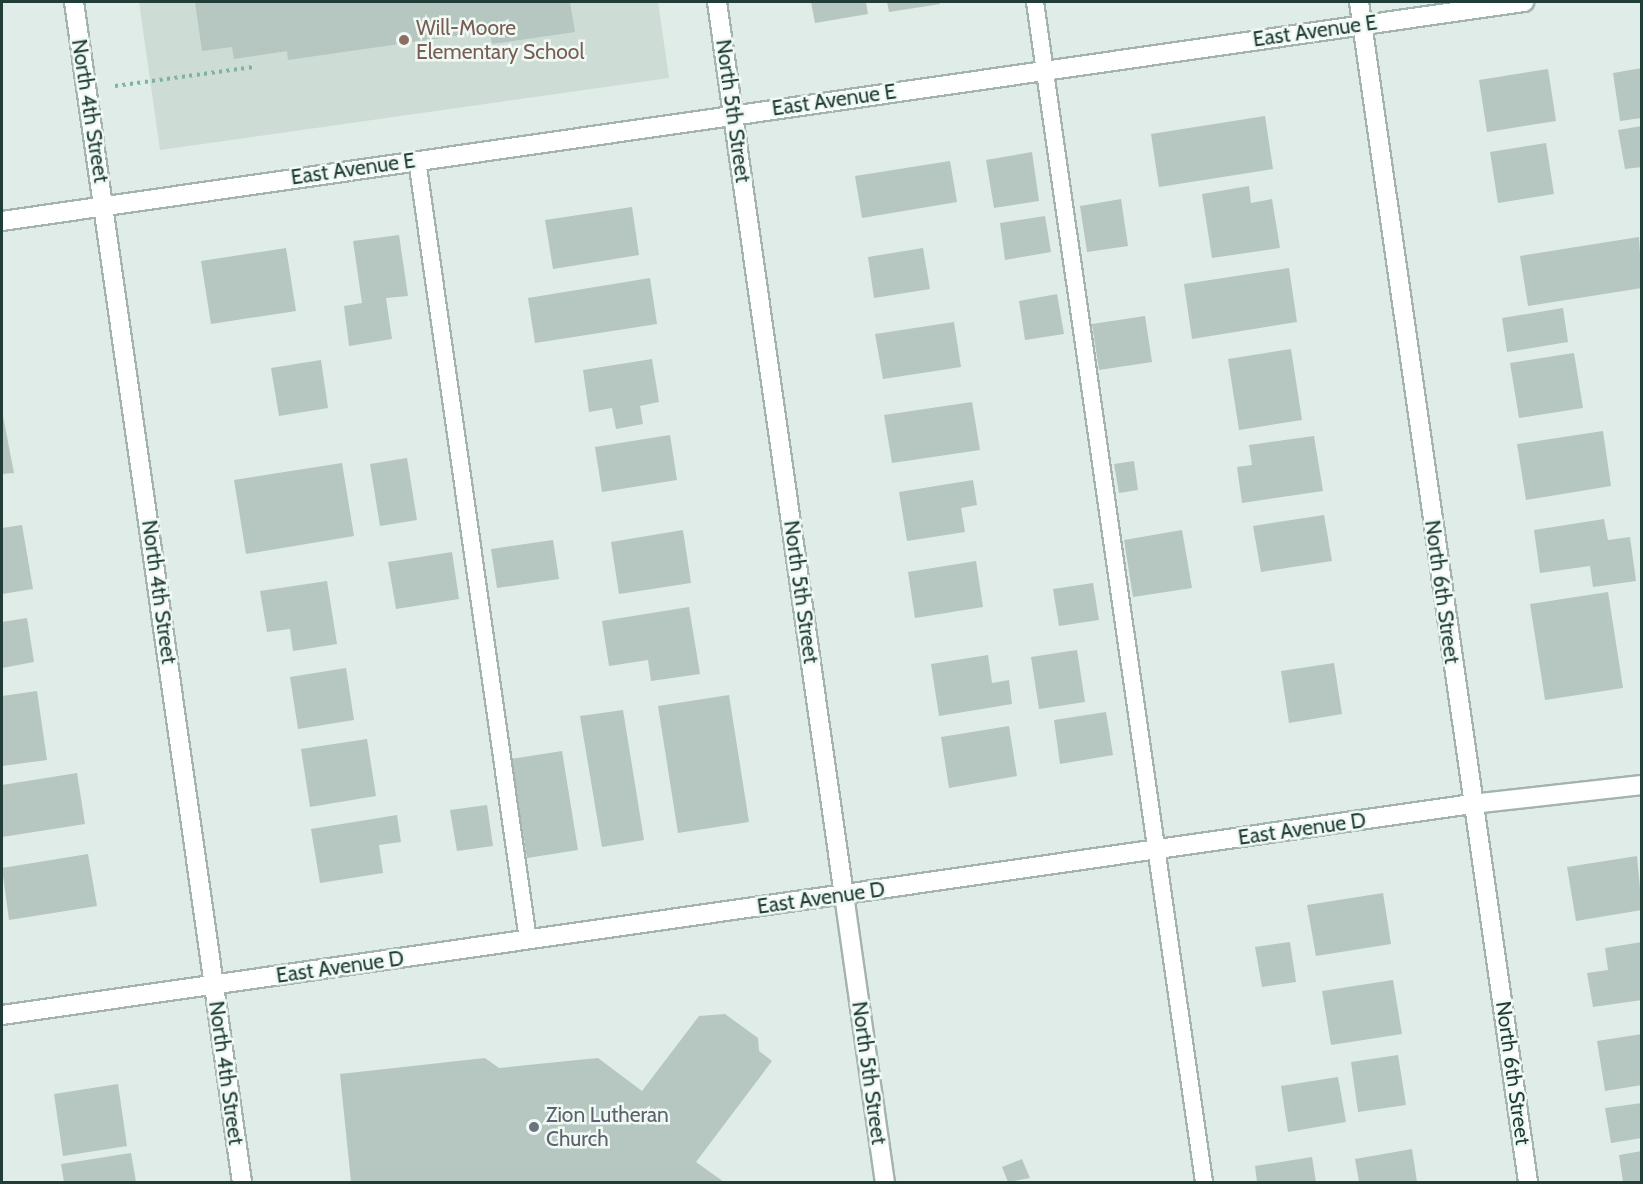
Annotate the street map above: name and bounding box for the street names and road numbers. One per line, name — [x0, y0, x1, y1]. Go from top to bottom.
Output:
street label: East Avenue E — [1251, 10, 1379, 52]
street label: North 4th Street — [66, 37, 114, 185]
street label: North 5th Street — [710, 38, 756, 184]
street label: East Avenue E — [770, 79, 898, 121]
street label: East Avenue E — [289, 148, 417, 190]
street label: North 4th Street — [136, 518, 182, 666]
street label: North 6th Street — [1419, 518, 1465, 666]
street label: North 5th Street — [778, 519, 824, 665]
street label: East Avenue D — [1236, 808, 1368, 850]
street label: East Avenue D — [755, 877, 887, 919]
street label: East Avenue D — [274, 946, 406, 988]
street label: North 4th Street — [203, 999, 249, 1147]
street label: North 6th Street — [1490, 999, 1536, 1147]
street label: North 5th Street — [846, 1000, 892, 1146]

